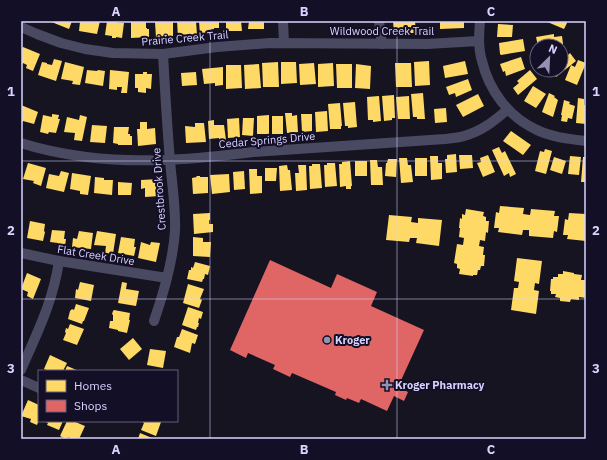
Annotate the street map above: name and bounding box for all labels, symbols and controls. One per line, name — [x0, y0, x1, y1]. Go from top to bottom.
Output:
text: A — [112, 3, 121, 20]
text: B — [300, 3, 309, 20]
text: C — [487, 3, 496, 20]
street label: Wildwood Creek Trail — [330, 24, 434, 38]
street label: Prairie Creek Trail — [141, 27, 229, 49]
north arrow — [529, 38, 569, 78]
text: N — [547, 41, 560, 57]
text: 1 — [7, 83, 15, 100]
text: 1 — [592, 83, 600, 100]
street label: Cedar Springs Drive — [218, 129, 316, 151]
street label: Crestbrook Drive — [149, 147, 169, 231]
text: 2 — [7, 222, 15, 239]
text: 2 — [592, 222, 600, 239]
street label: Flat Creek Drive — [56, 242, 136, 268]
place label: Kroger — [335, 333, 370, 347]
marker: Kroger — [322, 335, 332, 345]
text: 3 — [7, 360, 15, 377]
text: 3 — [592, 360, 600, 377]
legend — [38, 370, 178, 422]
text: Homes — [74, 378, 112, 393]
place label: Kroger Pharmacy — [395, 378, 485, 392]
marker: Kroger Pharmacy — [382, 380, 392, 390]
text: Shops — [74, 398, 107, 413]
text: A — [112, 441, 121, 458]
text: B — [300, 441, 309, 458]
text: C — [487, 441, 496, 458]

